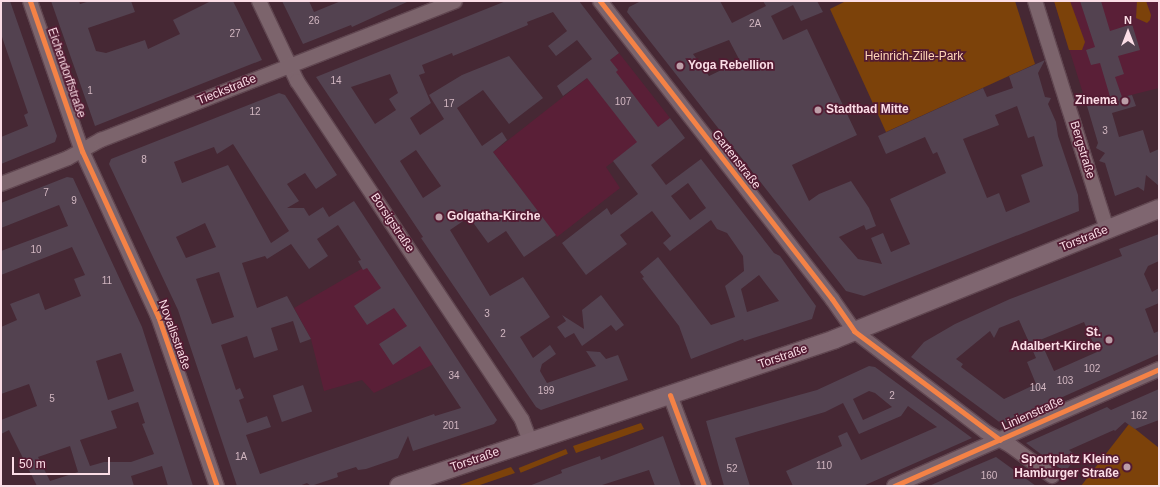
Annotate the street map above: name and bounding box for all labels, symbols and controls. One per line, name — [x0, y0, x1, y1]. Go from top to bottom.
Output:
north arrow — [1108, 12, 1148, 52]
text: N — [1124, 14, 1132, 26]
house number: 26 — [308, 15, 320, 27]
house number: 2A — [749, 18, 761, 30]
street label: Eichendorffstraße — [44, 26, 88, 120]
house number: 27 — [229, 28, 241, 40]
park label: Heinrich-Zille-Park — [865, 50, 963, 64]
place label: Yoga Rebellion — [688, 59, 774, 73]
marker: Yoga Rebellion — [675, 61, 685, 71]
street label: Tieckstraße — [195, 72, 259, 108]
house number: 14 — [330, 75, 342, 87]
house number: 1 — [87, 85, 93, 97]
place label: Zinema — [1075, 94, 1117, 108]
house number: 107 — [615, 96, 631, 108]
marker: Zinema — [1120, 96, 1130, 106]
house number: 17 — [443, 98, 455, 110]
place label: Stadtbad Mitte — [826, 103, 909, 117]
marker: Stadtbad Mitte — [813, 105, 823, 115]
house number: 12 — [249, 106, 261, 118]
street label: Bergstraße — [1066, 120, 1098, 180]
house number: 3 — [1102, 125, 1108, 137]
street label: Gartenstraße — [709, 128, 763, 192]
house number: 8 — [141, 154, 147, 166]
house number: 7 — [43, 187, 49, 199]
street label: Borsigstraße — [367, 191, 417, 255]
house number: 9 — [71, 195, 77, 207]
place label: Golgatha-Kirche — [447, 210, 540, 224]
marker: Golgatha-Kirche — [434, 212, 444, 222]
street label: Torstraße — [1058, 223, 1110, 255]
house number: 10 — [30, 244, 42, 256]
house number: 11 — [102, 275, 112, 287]
street label: Novalisstraße — [155, 298, 193, 372]
house number: 3 — [484, 308, 490, 320]
place label: St. Adalbert-Kirche — [1011, 326, 1101, 354]
house number: 2 — [500, 328, 506, 340]
marker: St. Adalbert-Kirche — [1104, 335, 1114, 345]
street label: Torstraße — [757, 342, 809, 372]
house number: 102 — [1084, 363, 1100, 375]
house number: 34 — [448, 370, 460, 382]
house number: 103 — [1057, 375, 1073, 387]
house number: 104 — [1030, 382, 1046, 394]
house number: 199 — [538, 385, 554, 397]
house number: 2 — [889, 390, 895, 402]
house number: 5 — [49, 393, 55, 405]
street label: Linienstraße — [1000, 394, 1066, 434]
house number: 162 — [1131, 410, 1147, 422]
house number: 201 — [443, 420, 459, 432]
street label: Torstraße — [449, 445, 501, 475]
scale bar — [14, 449, 112, 475]
house number: 1A — [235, 451, 247, 463]
place label: Sportplatz Kleine Hamburger Straße — [1014, 453, 1119, 481]
text: 50 m — [19, 457, 46, 471]
house number: 110 — [816, 460, 832, 472]
marker: Sportplatz Kleine Hamburger Straße — [1122, 462, 1132, 472]
house number: 52 — [726, 463, 738, 475]
house number: 160 — [981, 470, 997, 482]

